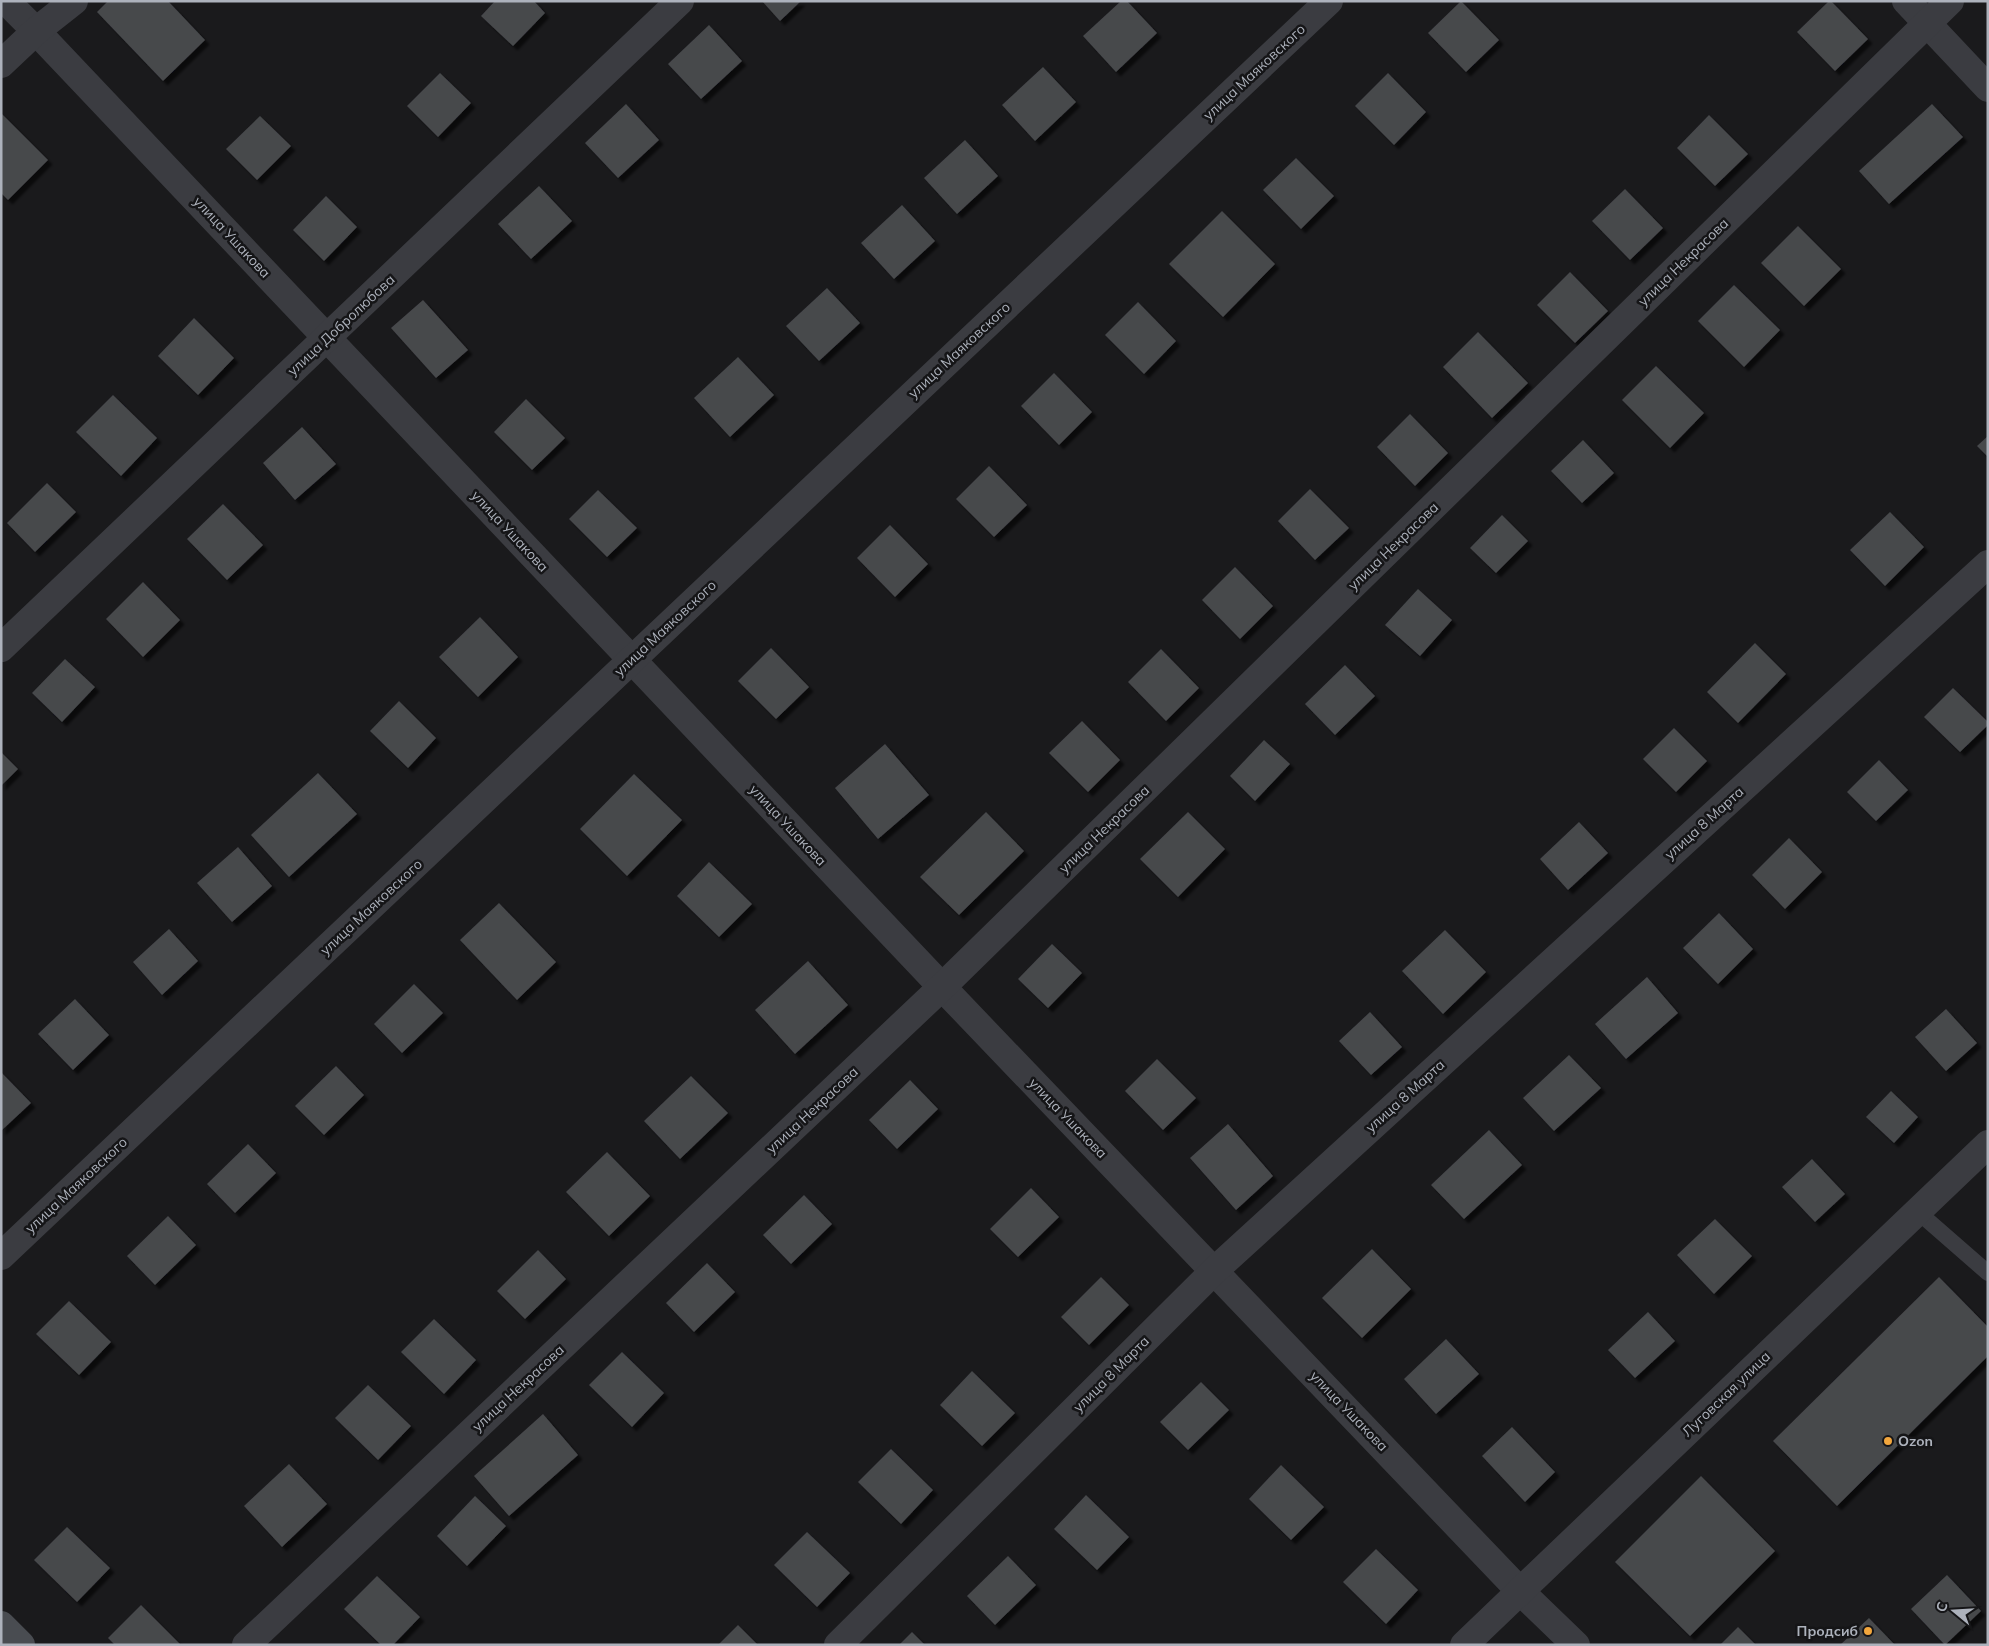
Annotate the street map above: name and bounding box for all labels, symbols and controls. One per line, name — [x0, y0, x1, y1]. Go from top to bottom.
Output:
street label: улица Маяковского — [1199, 20, 1309, 124]
street label: улица Ушакова — [190, 192, 274, 282]
street label: улица Некрасова — [1634, 214, 1732, 310]
street label: улица Добролюбова — [284, 271, 398, 379]
street label: улица Маяковского — [904, 298, 1014, 402]
street label: улица Ушакова — [468, 486, 552, 576]
street label: улица Некрасова — [1344, 498, 1442, 594]
street label: улица Маяковского — [610, 576, 720, 680]
street label: улица Ушакова — [746, 780, 830, 870]
street label: улица Некрасова — [1055, 781, 1153, 877]
street label: улица 8 Марта — [1661, 783, 1747, 863]
street label: улица Маяковского — [316, 855, 426, 959]
street label: улица 8 Марта — [1362, 1056, 1448, 1136]
street label: улица Некрасова — [762, 1063, 862, 1157]
street label: улица Ушакова — [1025, 1074, 1111, 1162]
street label: улица Маяковского — [21, 1133, 131, 1237]
street label: улица 8 Марта — [1069, 1332, 1153, 1416]
street label: улица Некрасова — [468, 1341, 568, 1435]
street label: Луговская улица — [1678, 1347, 1774, 1441]
street label: улица Ушакова — [1306, 1367, 1392, 1455]
place label: Ozon — [1898, 1432, 1933, 1450]
marker: Ozon — [1882, 1435, 1894, 1447]
north arrow — [1929, 1586, 1979, 1636]
text: С — [1932, 1600, 1952, 1614]
place label: Продсиб — [1797, 1622, 1858, 1640]
marker: Продсиб — [1862, 1625, 1874, 1637]

